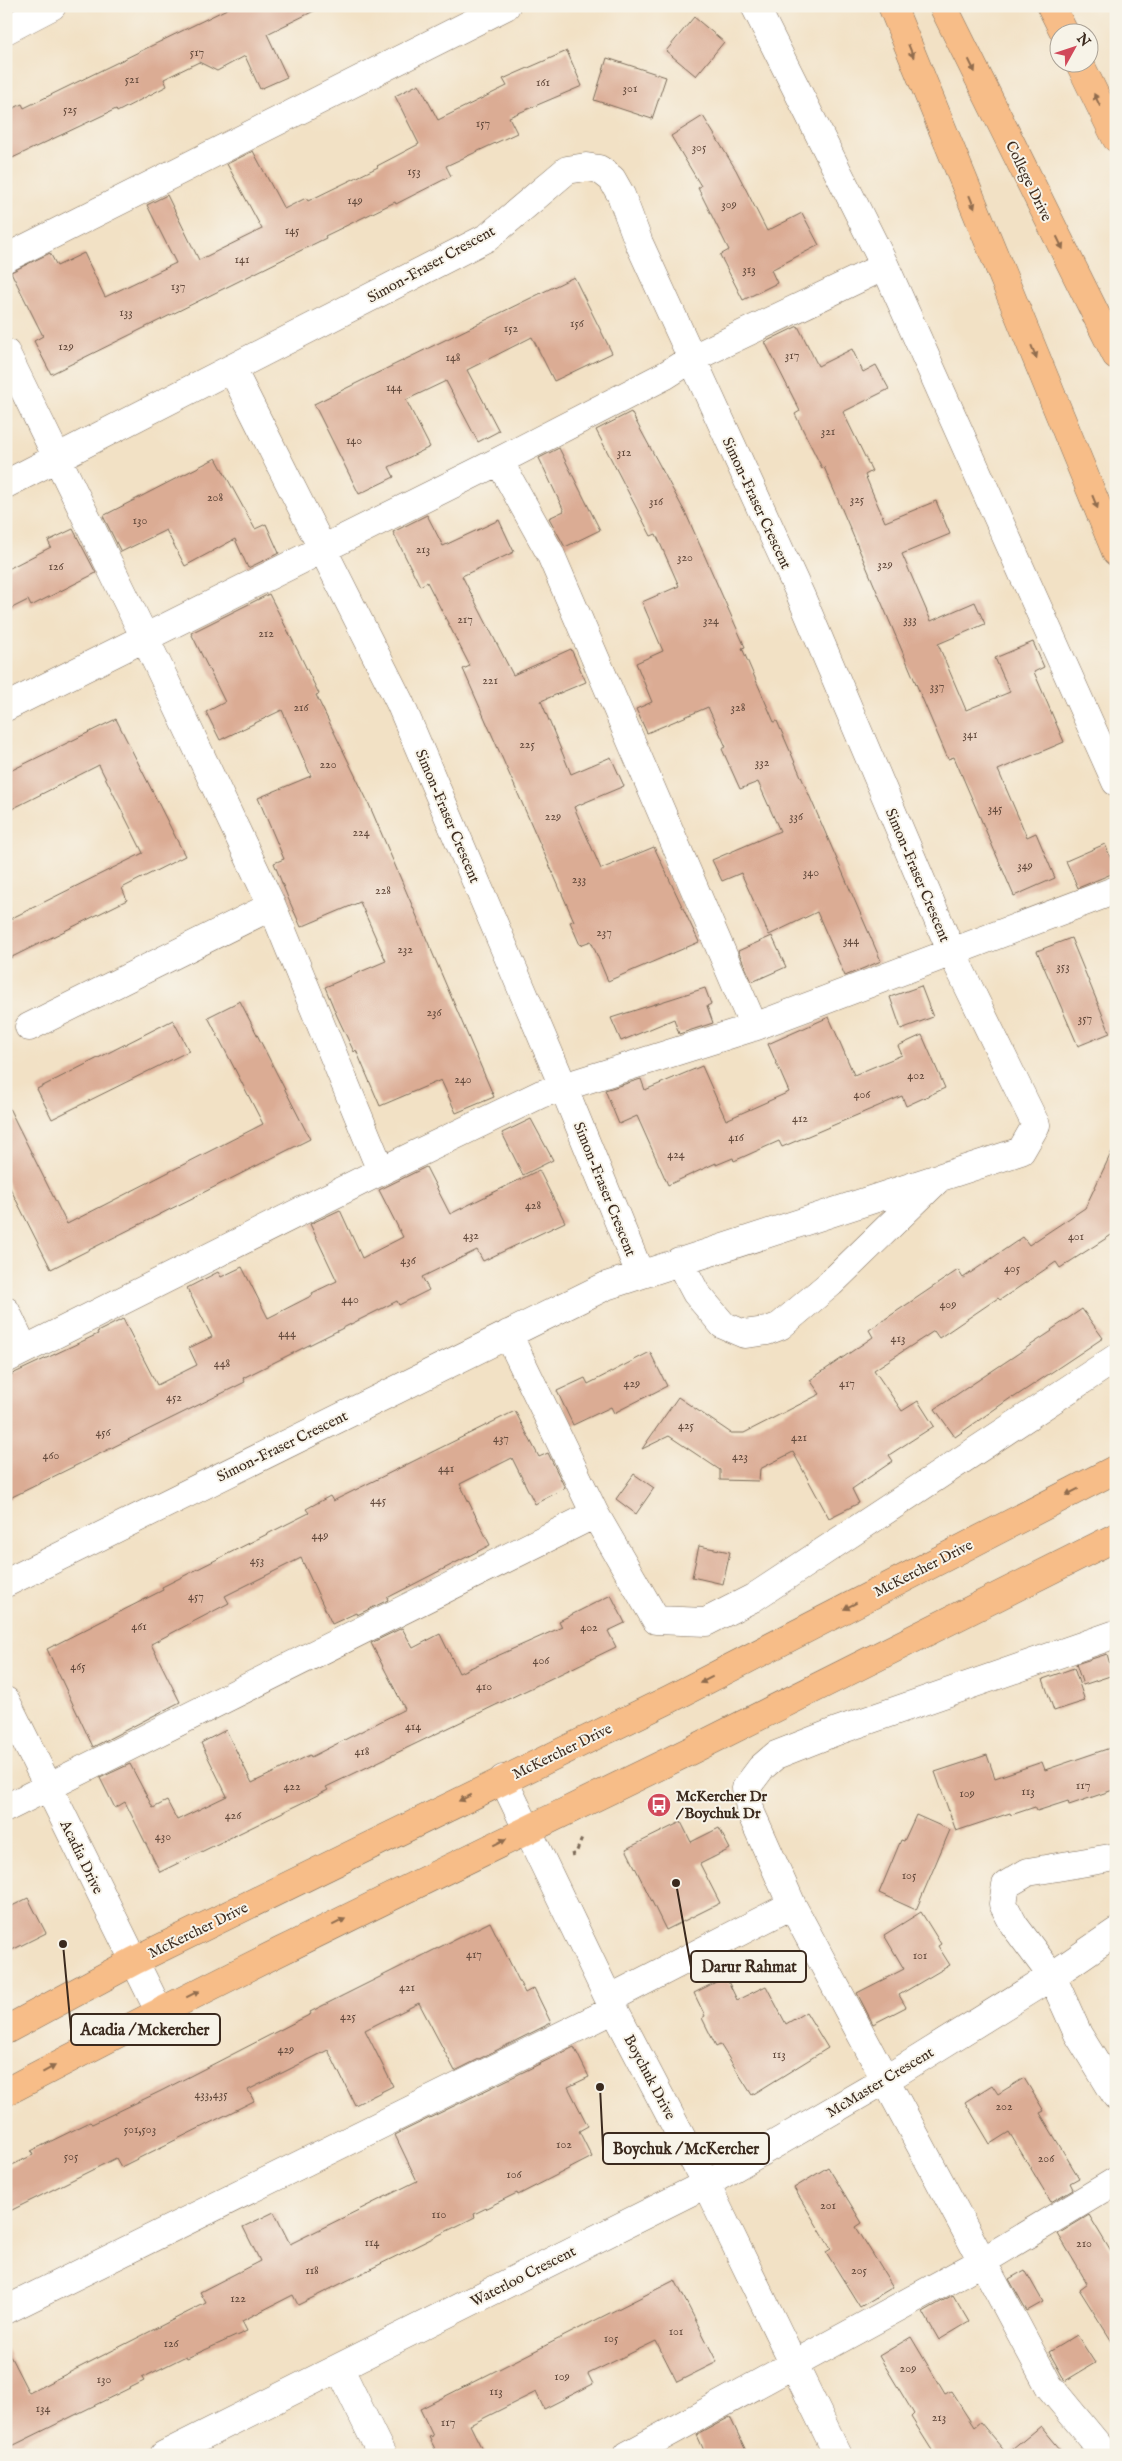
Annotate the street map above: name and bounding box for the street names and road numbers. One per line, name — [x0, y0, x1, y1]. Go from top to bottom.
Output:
street label: College Drive — [1001, 138, 1056, 225]
street label: Simon-Fraser Crescent — [364, 221, 498, 307]
street label: Simon-Fraser Crescent — [718, 434, 795, 572]
street label: Simon-Fraser Crescent — [411, 747, 484, 886]
street label: Simon-Fraser Crescent — [881, 806, 954, 945]
street label: Simon-Fraser Crescent — [569, 1119, 640, 1259]
street label: Simon-Fraser Crescent — [214, 1407, 351, 1486]
street label: McKercher Drive — [871, 1535, 976, 1602]
street label: McKercher Drive — [509, 1719, 615, 1784]
street label: Acadia Drive — [55, 1816, 108, 1897]
street label: McKercher Drive — [145, 1898, 251, 1963]
street label: Boychuk Drive — [619, 2032, 680, 2123]
street label: McMaster Crescent — [823, 2043, 937, 2122]
street label: Waterloo Crescent — [467, 2242, 579, 2311]

